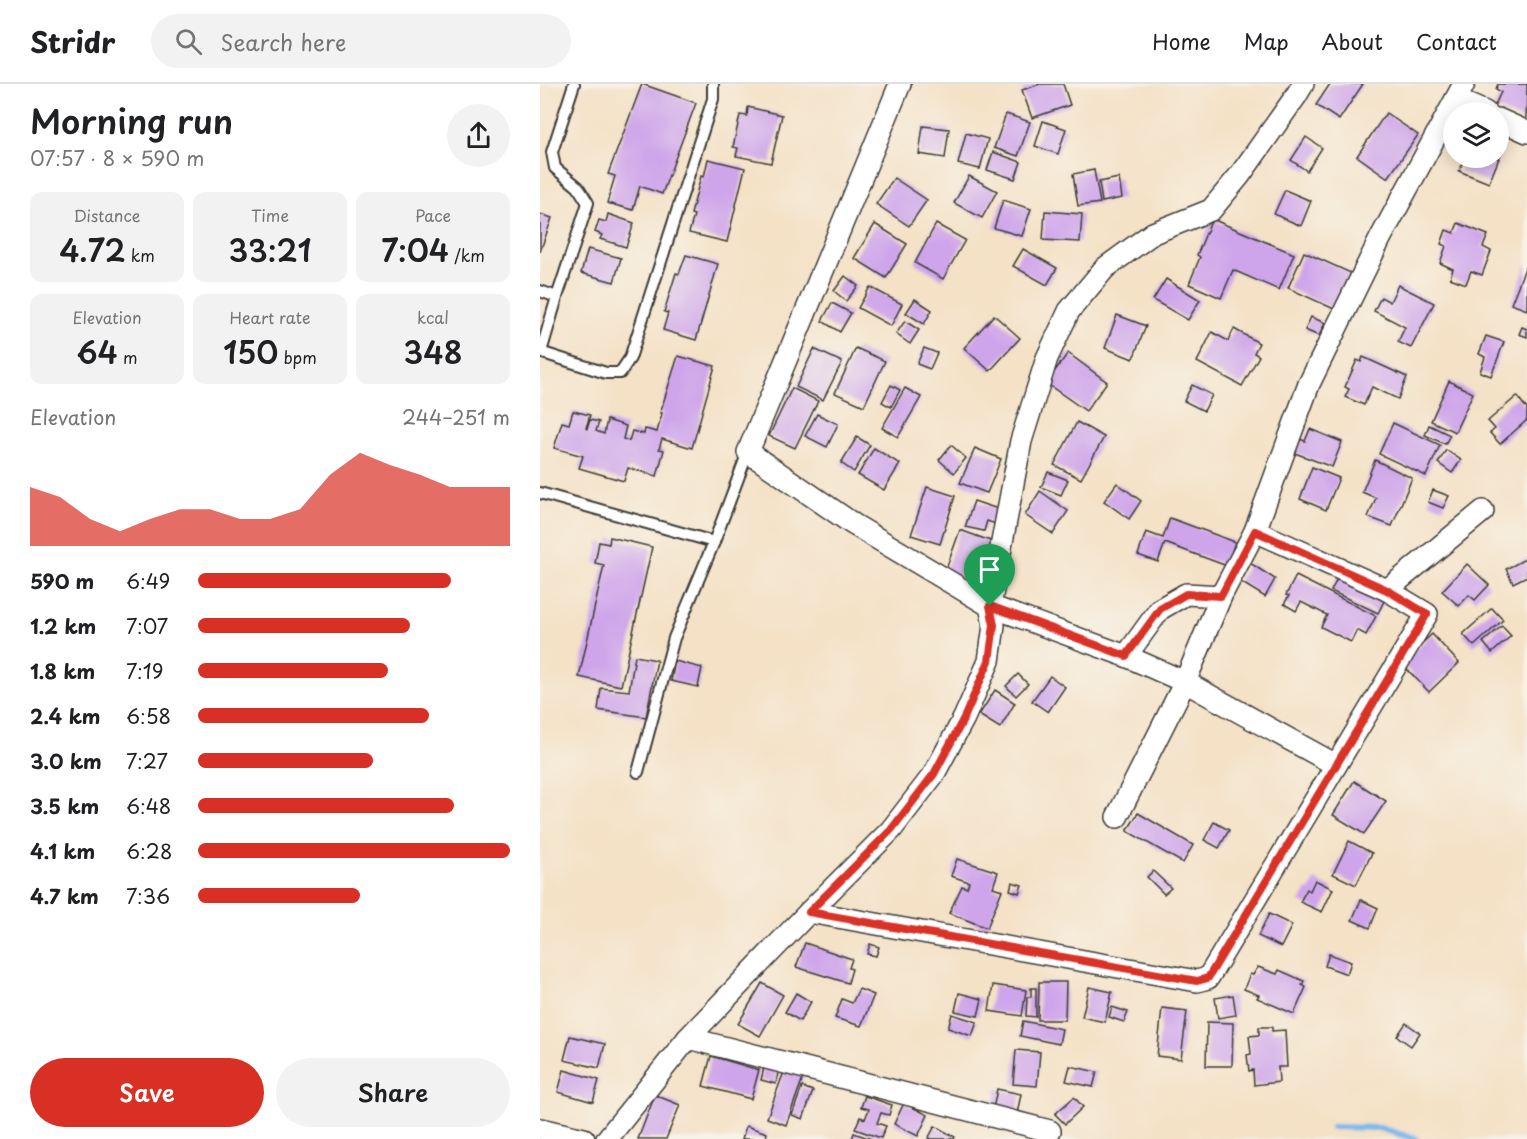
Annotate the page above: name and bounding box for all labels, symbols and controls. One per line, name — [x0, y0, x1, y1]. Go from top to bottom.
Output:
search box — [151, 14, 571, 68]
text: Stridr — [30, 20, 115, 63]
icon: search — [172, 25, 205, 58]
text: Search here — [220, 25, 346, 58]
text: Home — [1152, 25, 1211, 57]
text: Map — [1244, 25, 1289, 57]
text: About — [1322, 25, 1383, 57]
text: Contact — [1416, 25, 1497, 57]
text: Morning run — [30, 95, 233, 145]
map controls — [1443, 102, 1509, 168]
button: layers — [1443, 102, 1509, 168]
button: share — [447, 104, 510, 167]
text: 07:57 · 8 × 590 m — [30, 143, 205, 173]
text: Distance — [73, 203, 141, 227]
text: Time — [251, 203, 289, 227]
text: Pace — [415, 203, 451, 227]
text: 4.72 — [59, 227, 126, 272]
text: 33:21 — [228, 227, 312, 272]
text: 7:04 — [381, 227, 449, 272]
text: km — [126, 243, 155, 267]
text: /km — [449, 243, 485, 267]
text: Elevation — [72, 305, 142, 329]
text: Heart rate — [230, 305, 310, 329]
text: kcal — [417, 305, 449, 329]
text: 64 — [76, 329, 118, 374]
text: 150 — [223, 329, 278, 374]
text: 348 — [404, 329, 462, 374]
text: m — [118, 345, 138, 369]
text: bpm — [278, 345, 317, 369]
text: Elevation — [30, 402, 116, 432]
text: 244–251 m — [402, 402, 510, 432]
pin — [964, 544, 1015, 606]
icon: arrive — [973, 553, 1006, 586]
text: 590 m — [30, 566, 94, 596]
text: 6:49 — [126, 566, 170, 596]
text: 1.2 km — [30, 611, 96, 641]
text: 7:07 — [126, 611, 168, 641]
text: 1.8 km — [30, 656, 95, 686]
text: 7:19 — [126, 656, 163, 686]
text: 2.4 km — [30, 701, 100, 731]
text: 6:58 — [126, 701, 171, 731]
text: 3.0 km — [30, 746, 102, 776]
text: 7:27 — [126, 746, 168, 776]
text: 3.5 km — [30, 791, 99, 821]
text: 6:48 — [126, 791, 171, 821]
text: 4.1 km — [30, 836, 95, 866]
text: 6:28 — [126, 836, 172, 866]
text: 4.7 km — [30, 881, 99, 911]
text: 7:36 — [126, 881, 170, 911]
button: Save — [30, 1058, 264, 1127]
button: Share — [276, 1058, 510, 1127]

